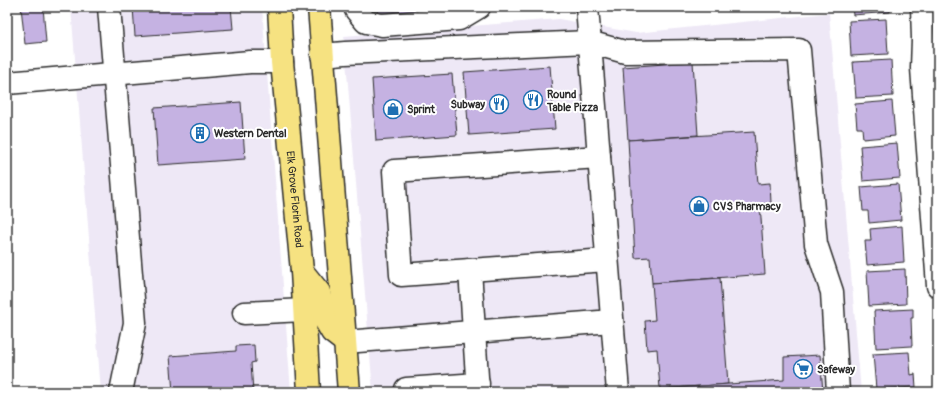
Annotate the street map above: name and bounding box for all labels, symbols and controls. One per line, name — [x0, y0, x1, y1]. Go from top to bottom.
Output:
place label: Round Table Pizza — [546, 88, 598, 114]
restaurant icon: Round Table Pizza — [522, 89, 544, 111]
restaurant icon: Subway — [488, 93, 510, 115]
shop icon: Sprint — [382, 98, 404, 120]
place label: Subway — [450, 98, 485, 111]
place label: Sprint — [407, 103, 435, 116]
building icon: Western Dental — [189, 122, 211, 144]
place label: Western Dental — [214, 127, 287, 140]
street label: Elk Grove Florin Road — [284, 150, 306, 248]
shop icon: CVS Pharmacy — [688, 195, 710, 217]
place label: CVS Pharmacy — [713, 200, 781, 213]
supermarket icon: Safeway — [792, 358, 814, 380]
place label: Safeway — [817, 363, 855, 376]

